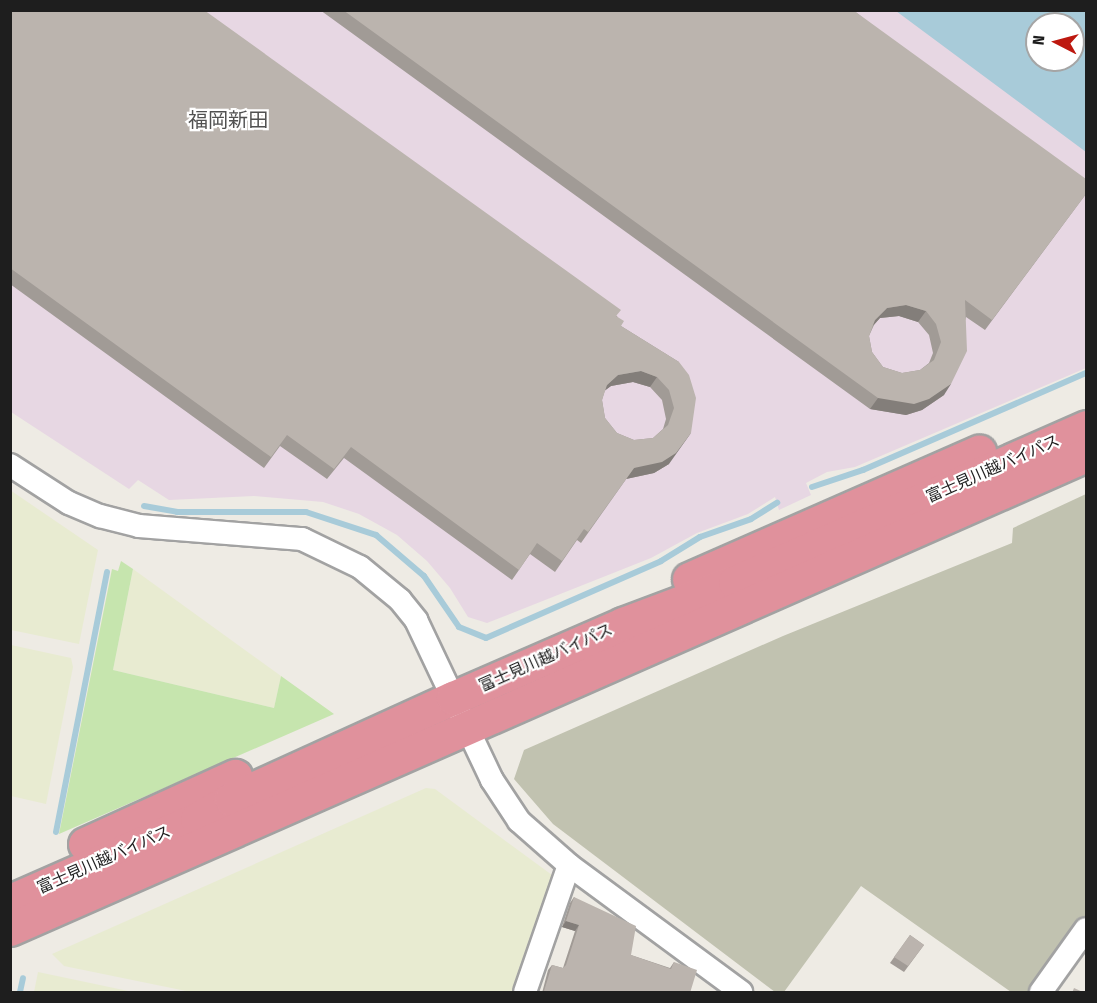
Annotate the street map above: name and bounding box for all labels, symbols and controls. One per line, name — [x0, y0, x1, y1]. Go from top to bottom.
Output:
north arrow — [1025, 12, 1085, 72]
text: N — [1029, 35, 1049, 46]
district label: 福岡新田 — [188, 108, 268, 132]
street label: 富士見川越バイパス — [923, 431, 1063, 507]
street label: 富士見川越バイパス — [476, 620, 616, 696]
street label: 富士見川越バイパス — [34, 822, 174, 898]

